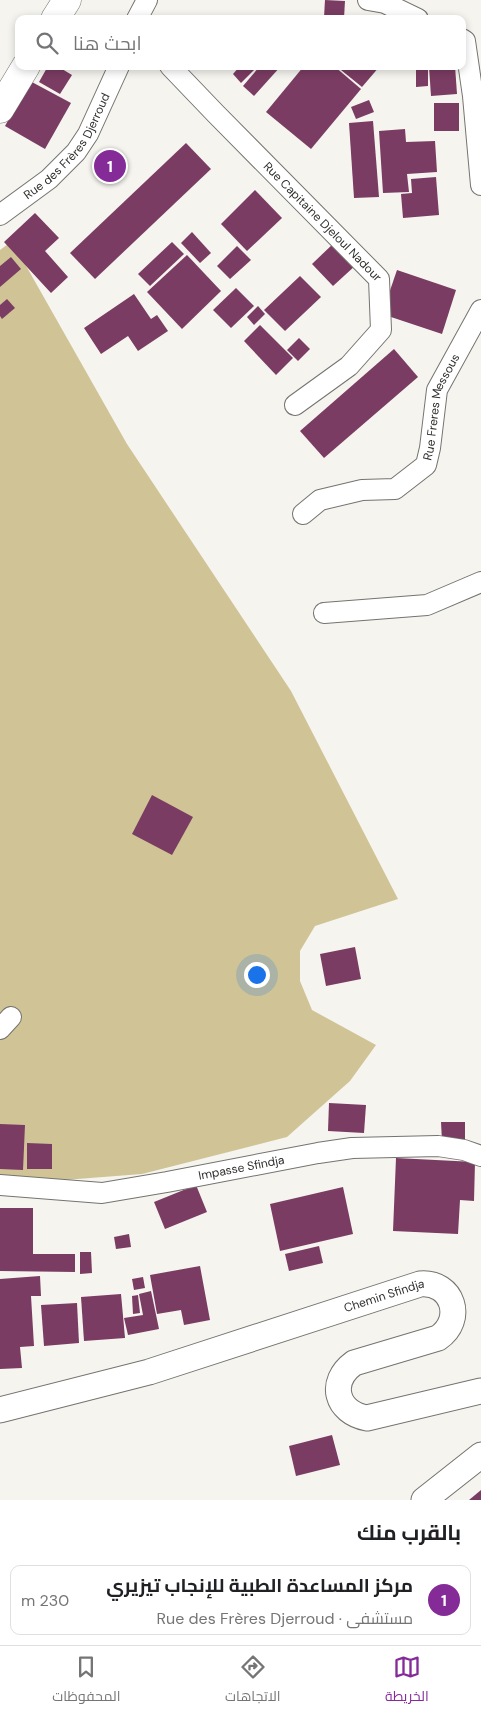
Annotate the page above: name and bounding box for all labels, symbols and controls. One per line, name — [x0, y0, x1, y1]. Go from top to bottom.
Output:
search box — [15, 15, 466, 70]
icon: search — [33, 29, 61, 57]
text: ابحث هنا — [73, 31, 142, 56]
street label: Rue des Frères Djerroud — [20, 90, 114, 203]
pin: 1 — [94, 147, 126, 185]
street label: Rue Capitaine Djeloul Nadour — [260, 159, 386, 285]
street label: Rue Freres Messous — [419, 351, 463, 462]
your location — [244, 962, 270, 988]
street label: Impasse Sfindja — [197, 1152, 286, 1184]
street label: Chemin Sfindja — [342, 1276, 425, 1316]
text: بالقرب منك — [357, 1519, 461, 1547]
text: مركز المساعدة الطبية للإنجاب تيزيري — [106, 1573, 413, 1598]
text: 230 m — [21, 1590, 69, 1611]
text: 1 — [441, 1590, 447, 1611]
text: مستشفى · Rue des Frères Djerroud — [157, 1608, 413, 1629]
tab: المحفوظات — [52, 1653, 120, 1709]
tab: الاتجاهات — [225, 1653, 280, 1709]
tab: الخريطة — [385, 1653, 429, 1709]

